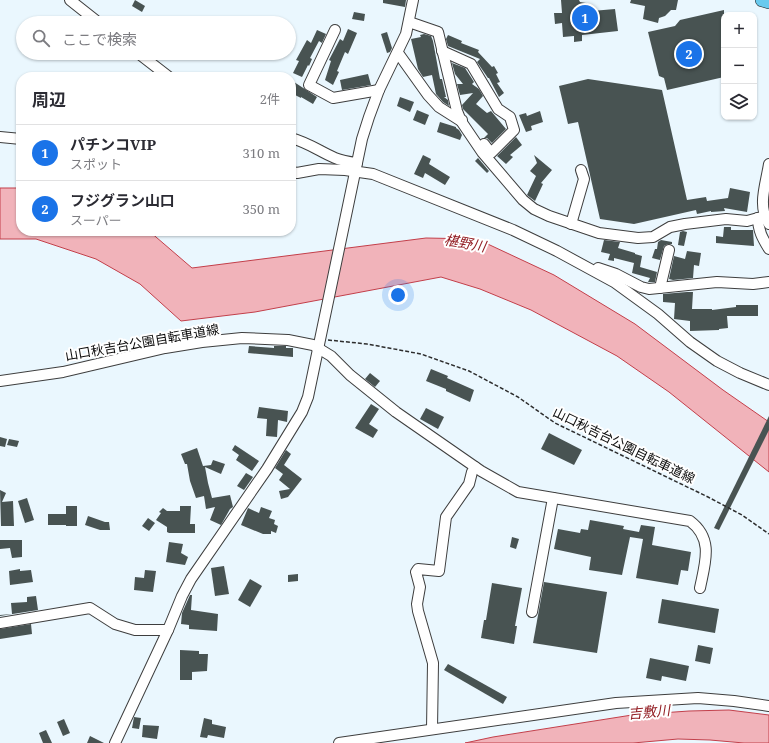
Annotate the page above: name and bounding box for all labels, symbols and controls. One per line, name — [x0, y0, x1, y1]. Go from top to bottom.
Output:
pin: 1 — [572, 3, 598, 33]
map controls — [721, 12, 757, 120]
button: + — [721, 12, 757, 48]
search box — [16, 16, 296, 60]
icon: search — [30, 27, 52, 49]
text: ここで検索 — [62, 29, 137, 49]
pin: 2 — [676, 39, 702, 69]
button: − — [721, 48, 757, 84]
button: layers — [721, 84, 757, 120]
text: 周辺 — [32, 88, 66, 111]
text: 2件 — [260, 90, 280, 108]
text: パチンコVIP — [70, 134, 156, 154]
text: 1 — [41, 144, 49, 162]
text: 310 m — [243, 144, 280, 162]
text: スポット — [70, 155, 122, 173]
text: フジグラン山口 — [70, 190, 175, 210]
text: 2 — [41, 200, 49, 218]
text: 350 m — [243, 200, 280, 218]
text: スーパー — [70, 211, 122, 229]
water label: 椹野川 — [443, 230, 489, 256]
your location — [388, 285, 408, 305]
street label: 山口秋吉台公園自転車道線 — [64, 320, 220, 364]
street label: 山口秋吉台公園自転車道線 — [550, 403, 698, 487]
water label: 吉敷川 — [627, 700, 673, 723]

